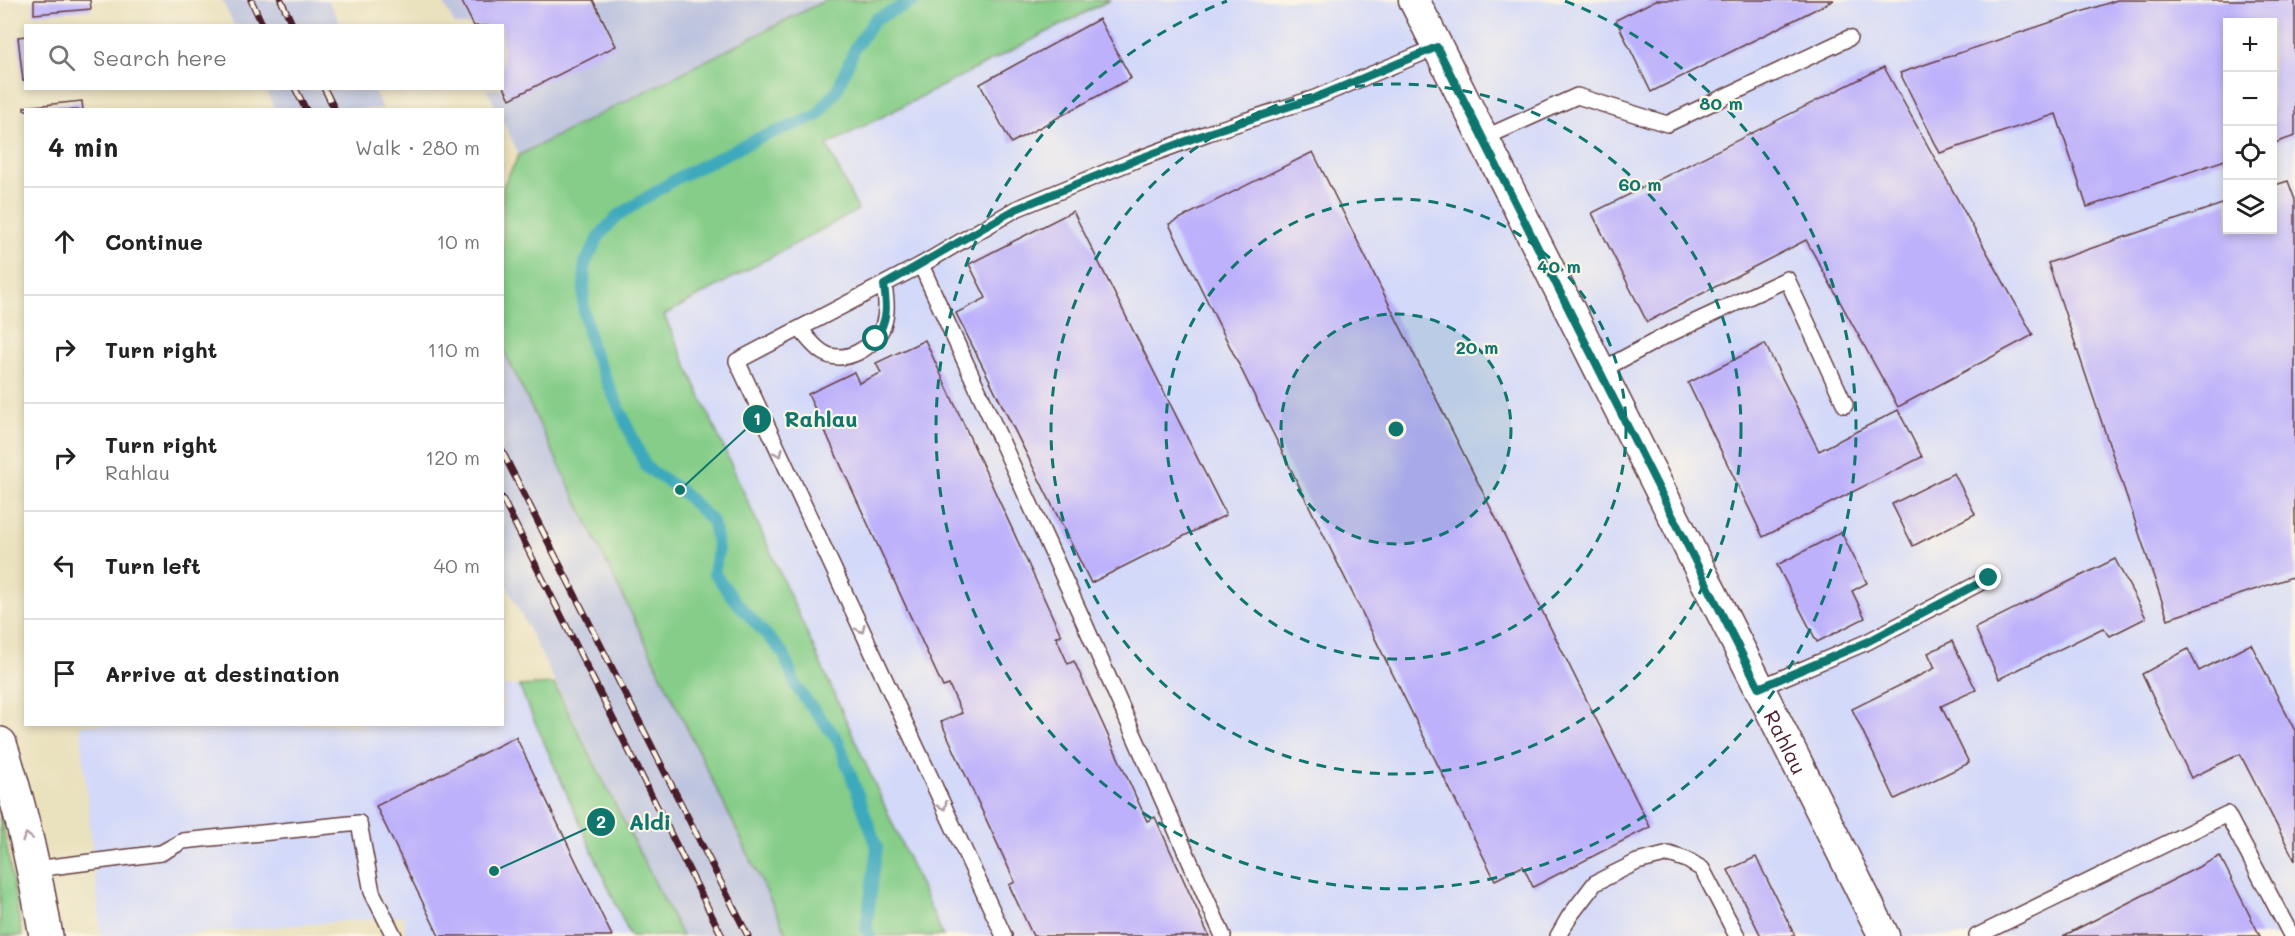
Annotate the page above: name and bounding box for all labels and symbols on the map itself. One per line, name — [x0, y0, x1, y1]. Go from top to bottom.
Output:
text: 80 m — [1699, 91, 1743, 115]
text: 60 m — [1618, 172, 1662, 196]
text: 40 m — [1537, 254, 1581, 278]
route start — [862, 325, 888, 351]
text: 20 m — [1456, 335, 1498, 359]
callout: Rahlau — [742, 399, 870, 439]
text: Rahlau — [784, 404, 858, 433]
text: 1 — [753, 406, 761, 430]
centre of rings — [1386, 419, 1406, 439]
one-way arrow — [771, 446, 783, 457]
route end — [1975, 564, 2001, 590]
one-way arrow — [854, 623, 866, 634]
street label: Rahlau — [1759, 705, 1814, 778]
one-way arrow — [936, 800, 948, 811]
callout: Aldi — [586, 802, 683, 842]
text: Aldi — [629, 807, 671, 836]
text: 2 — [596, 809, 606, 833]
one-way arrow — [21, 833, 34, 843]

